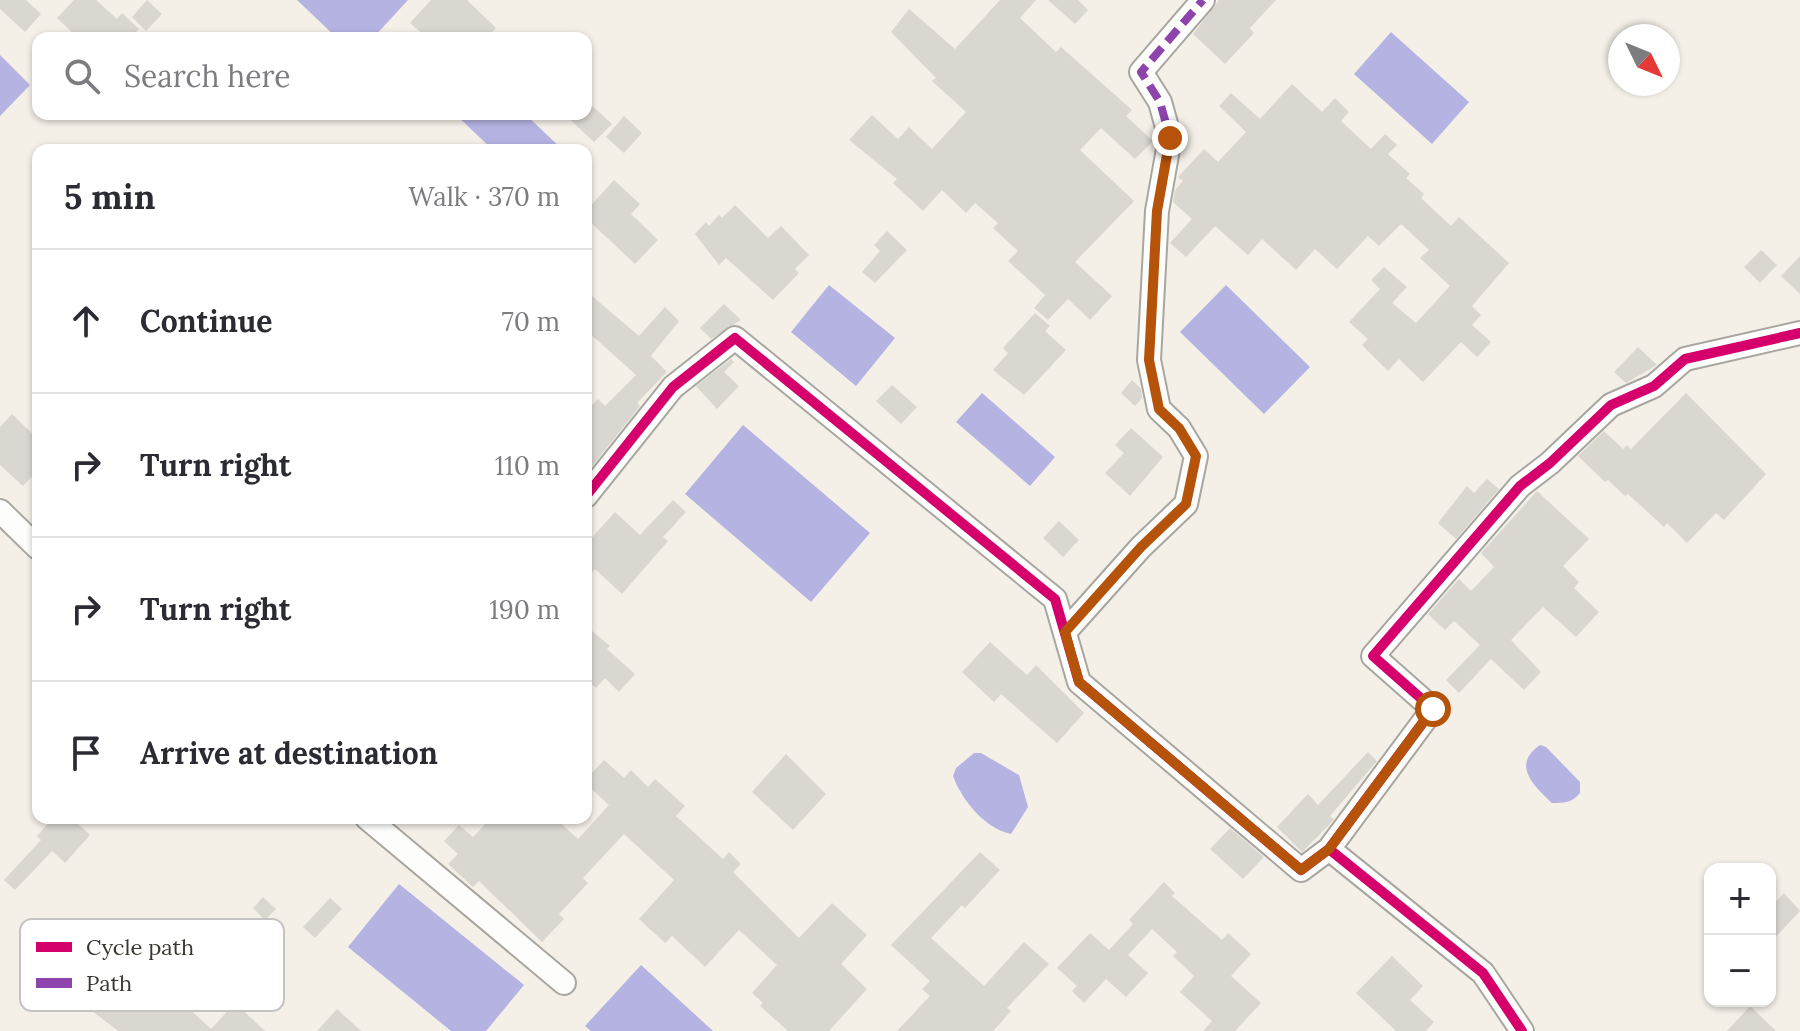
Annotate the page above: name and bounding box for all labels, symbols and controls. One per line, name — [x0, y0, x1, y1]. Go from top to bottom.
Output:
north arrow — [1608, 24, 1680, 96]
search box — [32, 32, 592, 120]
icon: search — [60, 54, 104, 98]
text: Search here — [124, 57, 291, 95]
route end — [1152, 120, 1188, 156]
text: 5 min — [64, 175, 155, 218]
text: Walk · 370 m — [408, 180, 560, 213]
icon: ahead — [64, 299, 108, 343]
text: Continue — [140, 302, 272, 340]
text: 70 m — [502, 305, 560, 338]
icon: right — [64, 443, 108, 487]
text: Turn right — [140, 446, 291, 484]
text: 110 m — [495, 449, 560, 482]
icon: right — [64, 587, 108, 631]
text: Turn right — [140, 590, 291, 628]
text: 190 m — [489, 593, 560, 626]
route start — [1415, 691, 1451, 727]
icon: arrive — [64, 731, 108, 775]
text: Arrive at destination — [140, 734, 438, 772]
map controls — [1704, 863, 1776, 1007]
button: + — [1704, 863, 1776, 935]
legend — [20, 919, 284, 1011]
text: Cycle path — [86, 933, 194, 961]
button: − — [1704, 935, 1776, 1007]
text: Path — [86, 969, 132, 997]

